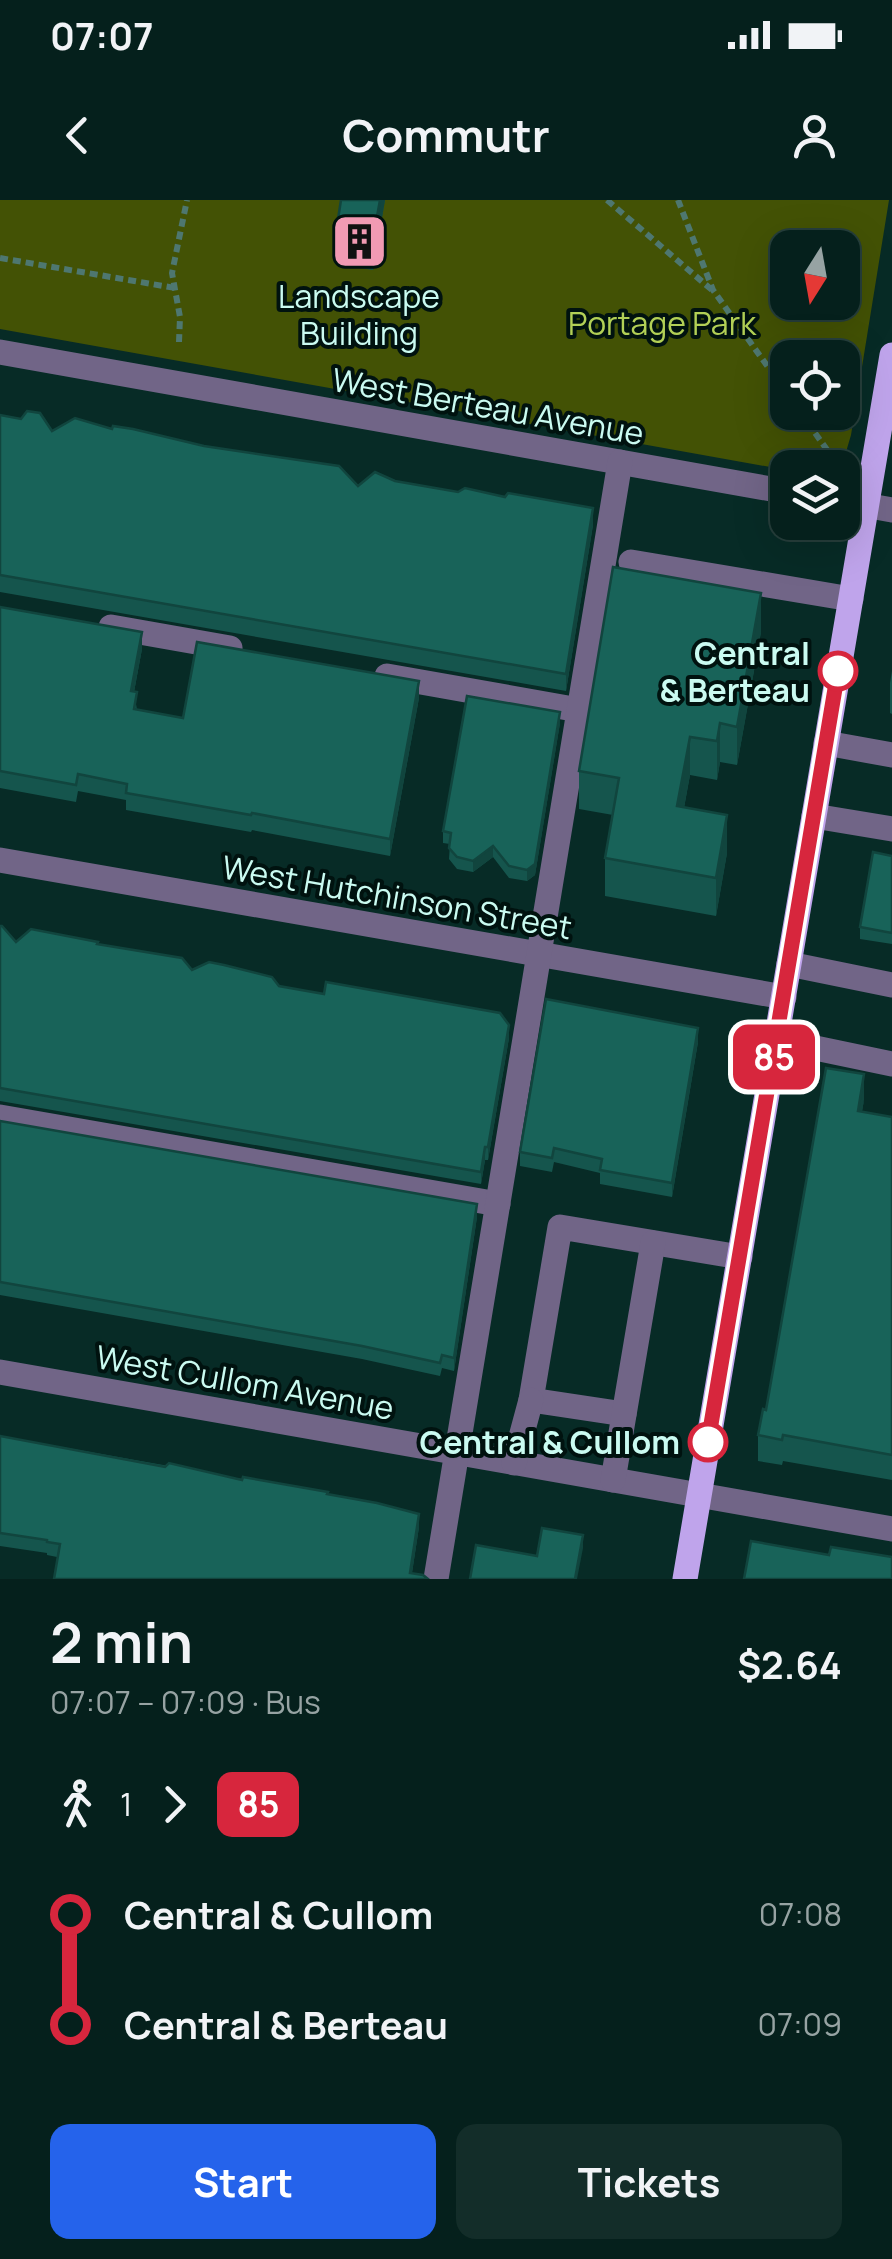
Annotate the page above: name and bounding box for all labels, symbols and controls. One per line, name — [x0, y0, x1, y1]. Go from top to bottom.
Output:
text: 07:07 — [50, 9, 154, 61]
text: Commutr — [342, 104, 550, 166]
icon: back — [50, 108, 105, 163]
icon: person — [787, 108, 842, 163]
building icon: Landscape Building — [329, 212, 389, 272]
north arrow — [770, 230, 860, 320]
map controls — [770, 230, 860, 540]
place label: Landscape Building — [278, 274, 440, 355]
park label: Portage Park — [568, 301, 757, 345]
button: locate — [770, 340, 860, 430]
street label: West Berteau Avenue — [329, 357, 647, 455]
button: layers — [770, 450, 860, 540]
place label: Central & Berteau — [660, 631, 810, 712]
marker: Central & Berteau — [819, 652, 857, 690]
street label: West Hutchinson Street — [219, 845, 575, 949]
line badge: 85 — [729, 1024, 819, 1090]
text: 85 — [753, 1033, 795, 1081]
street label: West Cullom Avenue — [93, 1334, 397, 1430]
place label: Central & Cullom — [420, 1420, 680, 1464]
marker: Central & Cullom — [689, 1423, 727, 1461]
text: 2 min — [50, 1604, 193, 1680]
text: $2.64 — [737, 1638, 842, 1690]
text: 07:07 – 07:09 · Bus — [50, 1680, 321, 1724]
icon: walk — [50, 1777, 105, 1832]
icon: forward — [147, 1777, 202, 1832]
text: 85 — [237, 1780, 279, 1828]
text: 1 — [120, 1782, 132, 1826]
text: Central & Cullom — [124, 1888, 433, 1940]
text: 07:08 — [759, 1892, 842, 1936]
text: Central & Berteau — [124, 1998, 448, 2050]
text: 07:09 — [757, 2002, 842, 2046]
button: Start — [50, 2124, 436, 2239]
button: Tickets — [456, 2124, 842, 2239]

